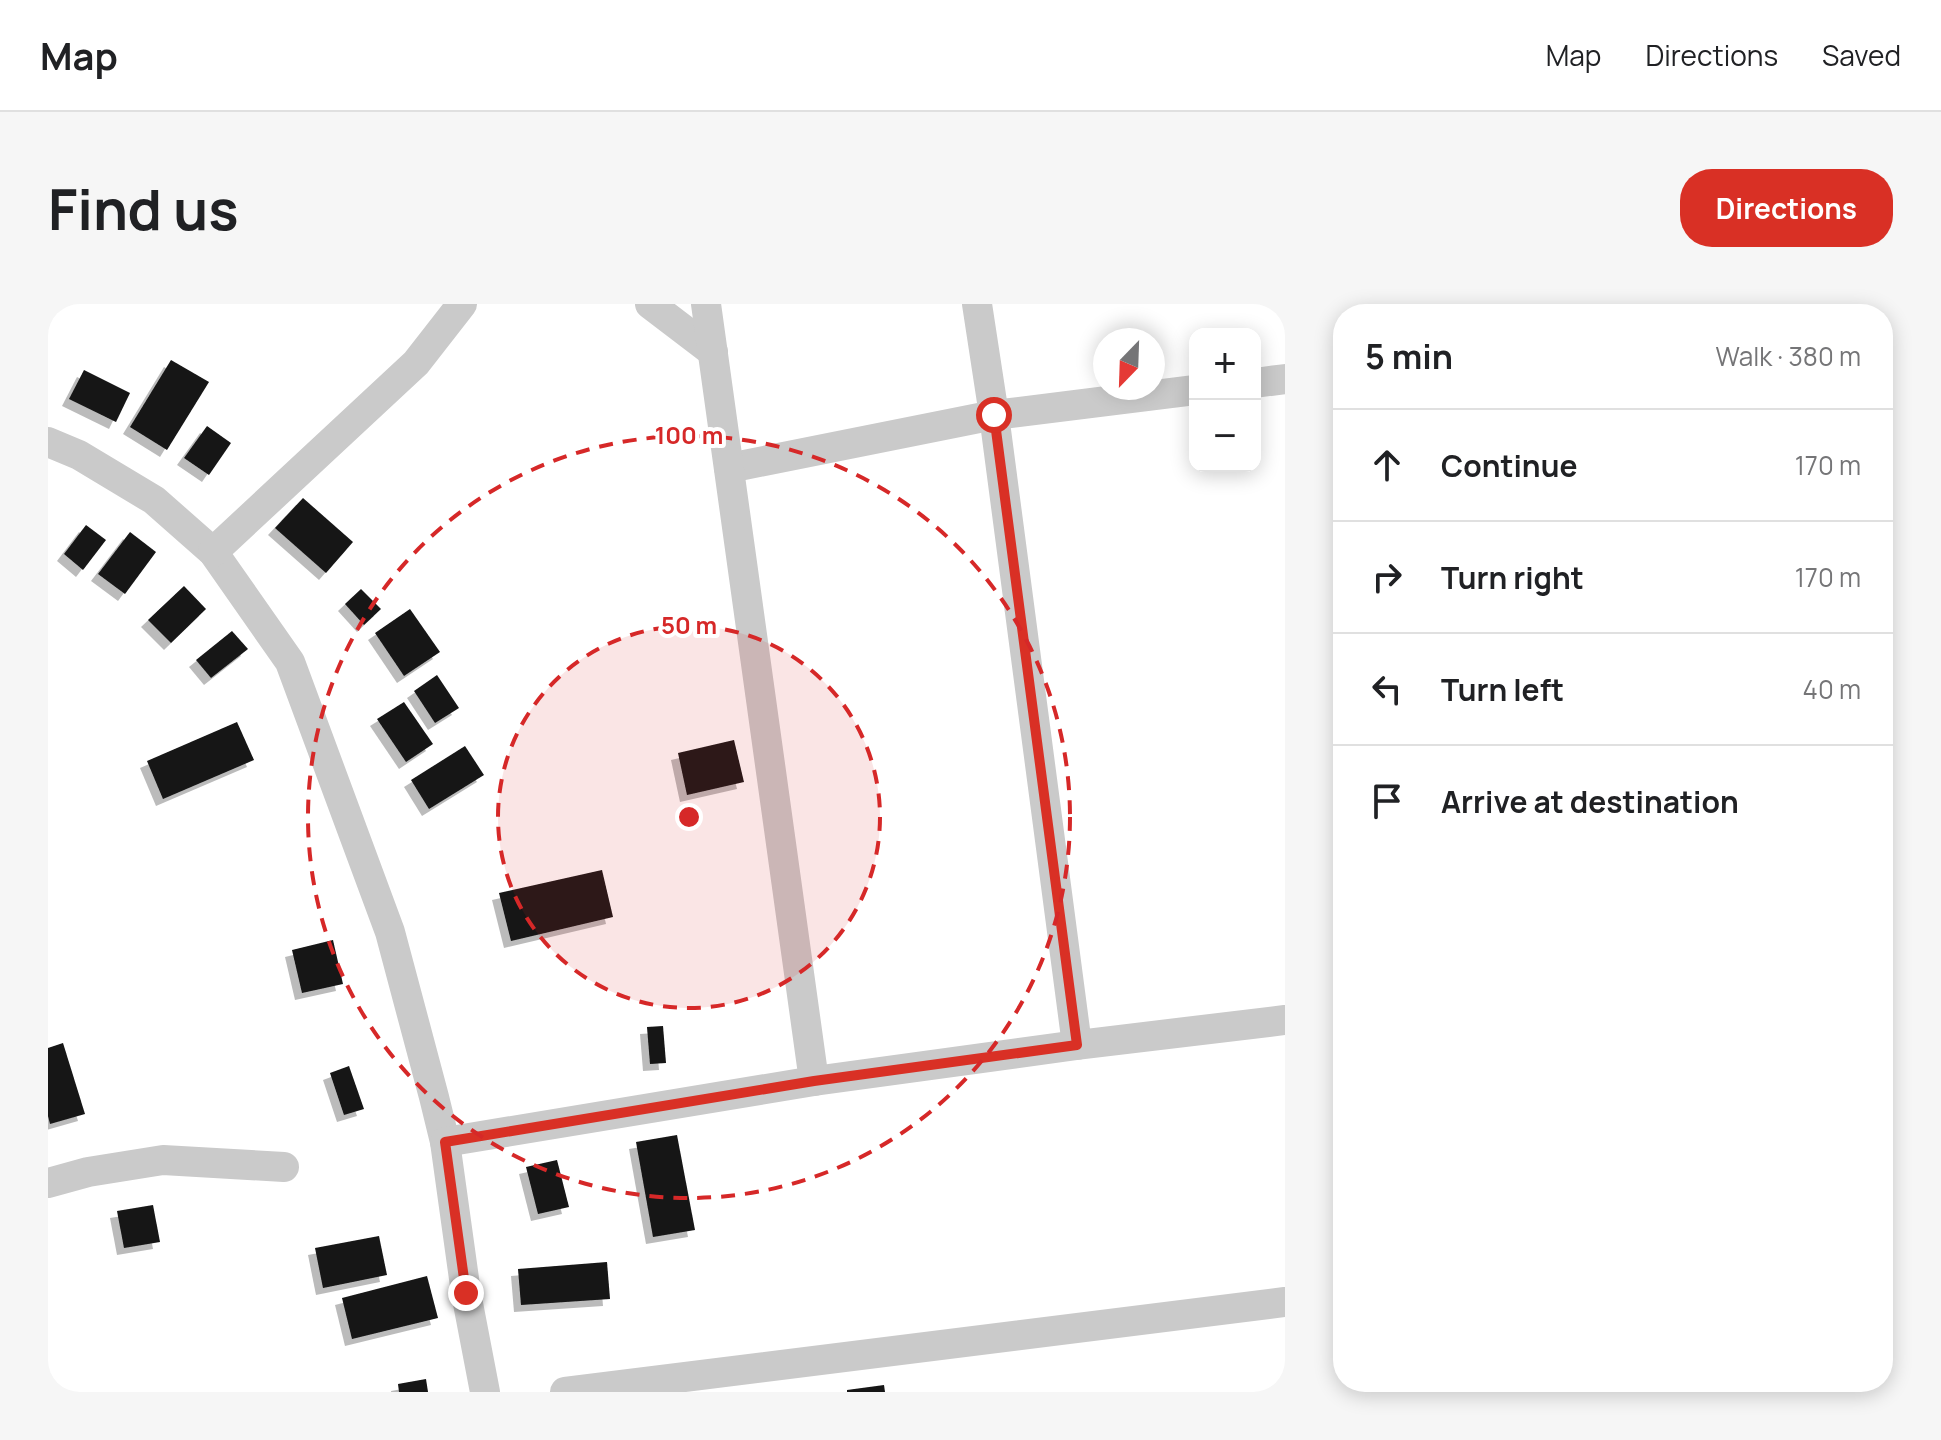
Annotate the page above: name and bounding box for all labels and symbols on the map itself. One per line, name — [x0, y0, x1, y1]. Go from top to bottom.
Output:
north arrow — [1093, 328, 1165, 400]
route start — [976, 397, 1012, 433]
text: 100 m — [655, 418, 723, 451]
text: 50 m — [661, 608, 717, 641]
centre of rings — [675, 803, 703, 831]
route end — [448, 1275, 484, 1311]

